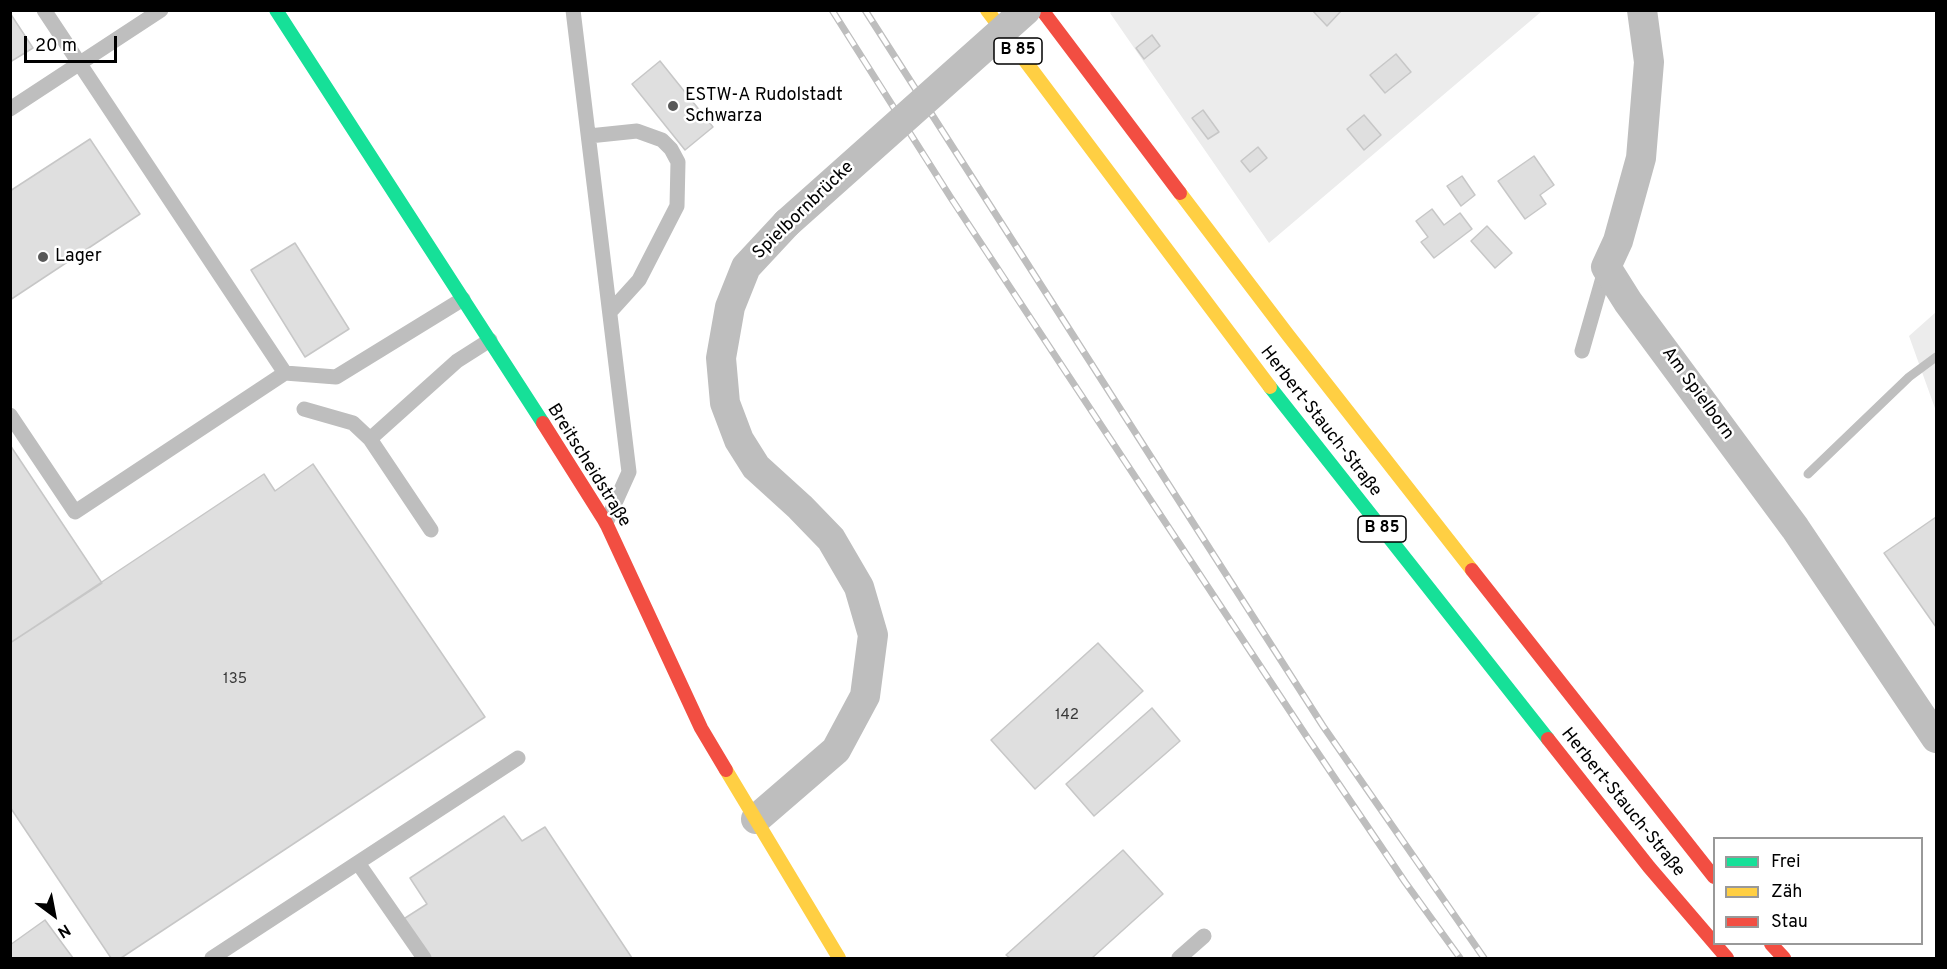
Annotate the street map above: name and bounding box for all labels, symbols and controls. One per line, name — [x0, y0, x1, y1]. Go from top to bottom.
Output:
scale bar — [27, 24, 120, 62]
text: 20 m — [35, 35, 77, 58]
road number: B 85 — [994, 38, 1042, 64]
place label: ESTW-A Rudolstadt Schwarza — [685, 85, 843, 128]
marker: ESTW-A Rudolstadt Schwarza — [666, 99, 680, 113]
street label: Spielbornbrücke — [749, 157, 859, 265]
place label: Lager — [55, 246, 102, 268]
marker: Lager — [36, 250, 50, 264]
street label: Herbert-Stauch-Straße — [1255, 342, 1385, 502]
street label: Am Spielborn — [1656, 344, 1738, 444]
street label: Breitscheidstraße — [541, 400, 635, 532]
road number: B 85 — [1358, 516, 1406, 542]
house number: 135 — [223, 671, 247, 689]
house number: 142 — [1055, 707, 1079, 725]
street label: Herbert-Stauch-Straße — [1555, 724, 1689, 882]
legend — [1713, 837, 1923, 945]
text: Frei — [1771, 851, 1801, 874]
text: Zäh — [1771, 881, 1802, 904]
north arrow — [24, 885, 84, 945]
text: Stau — [1771, 911, 1808, 934]
text: N — [53, 919, 74, 942]

